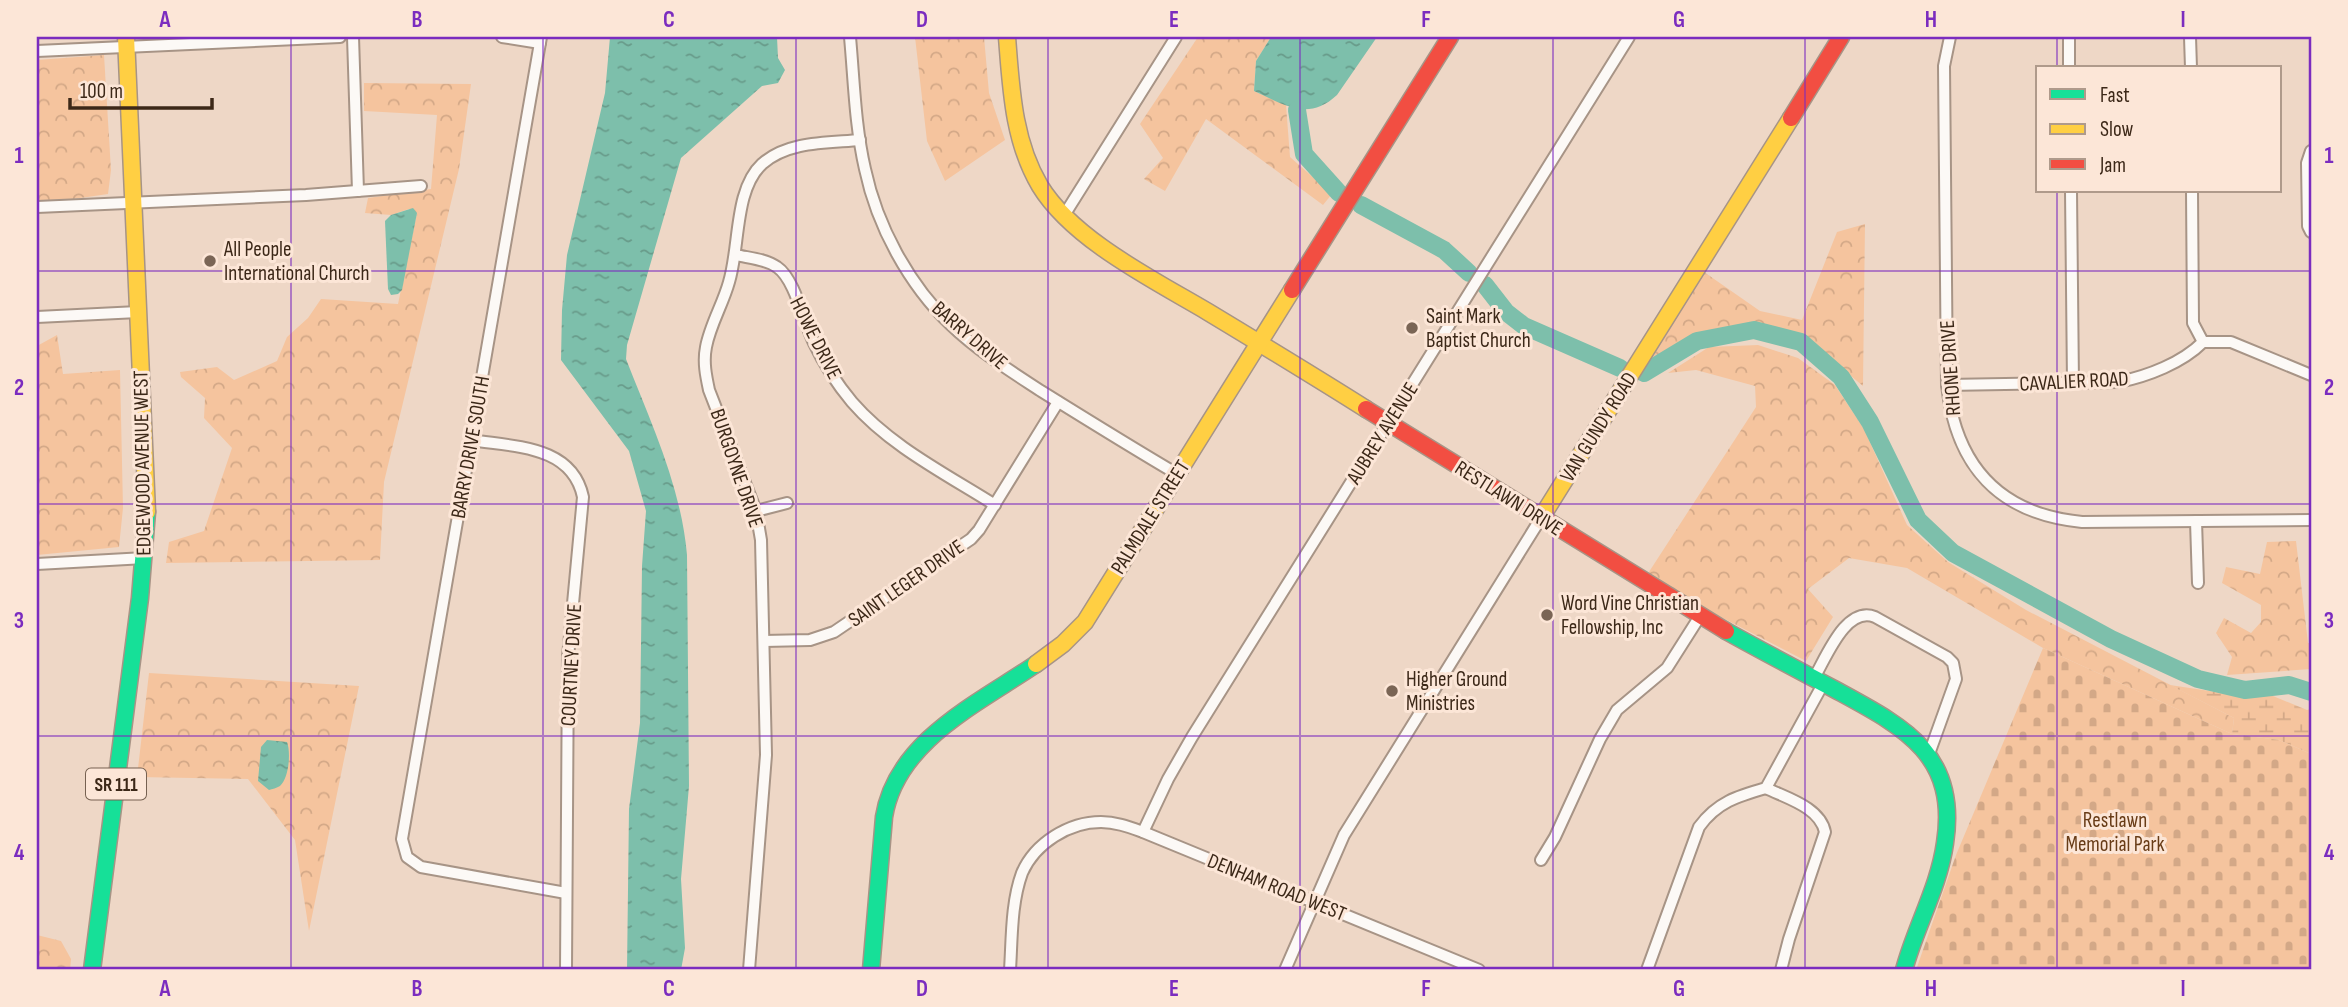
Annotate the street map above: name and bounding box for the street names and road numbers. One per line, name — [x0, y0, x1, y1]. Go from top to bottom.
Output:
street label: HOWE DRIVE — [784, 293, 847, 384]
street label: BARRY DRIVE — [927, 296, 1013, 375]
street label: RHONE DRIVE — [1935, 319, 1966, 417]
street label: CAVALIER ROAD — [2019, 366, 2129, 397]
street label: VAN GUNDY ROAD — [1555, 368, 1642, 487]
street label: EDGEWOOD AVENUE WEST — [128, 370, 157, 556]
street label: BARRY DRIVE SOUTH — [446, 374, 495, 520]
street label: AUBREY AVENUE — [1341, 378, 1424, 490]
street label: BURGOYNE DRIVE — [705, 406, 768, 531]
street label: PALMDALE STREET — [1106, 455, 1196, 579]
street label: RESTLAWN DRIVE — [1450, 455, 1567, 541]
street label: SAINT LEGER DRIVE — [844, 534, 969, 633]
street label: COURTNEY DRIVE — [556, 603, 587, 727]
road number: SR 111 — [86, 768, 146, 800]
street label: DENHAM ROAD WEST — [1204, 848, 1350, 927]

